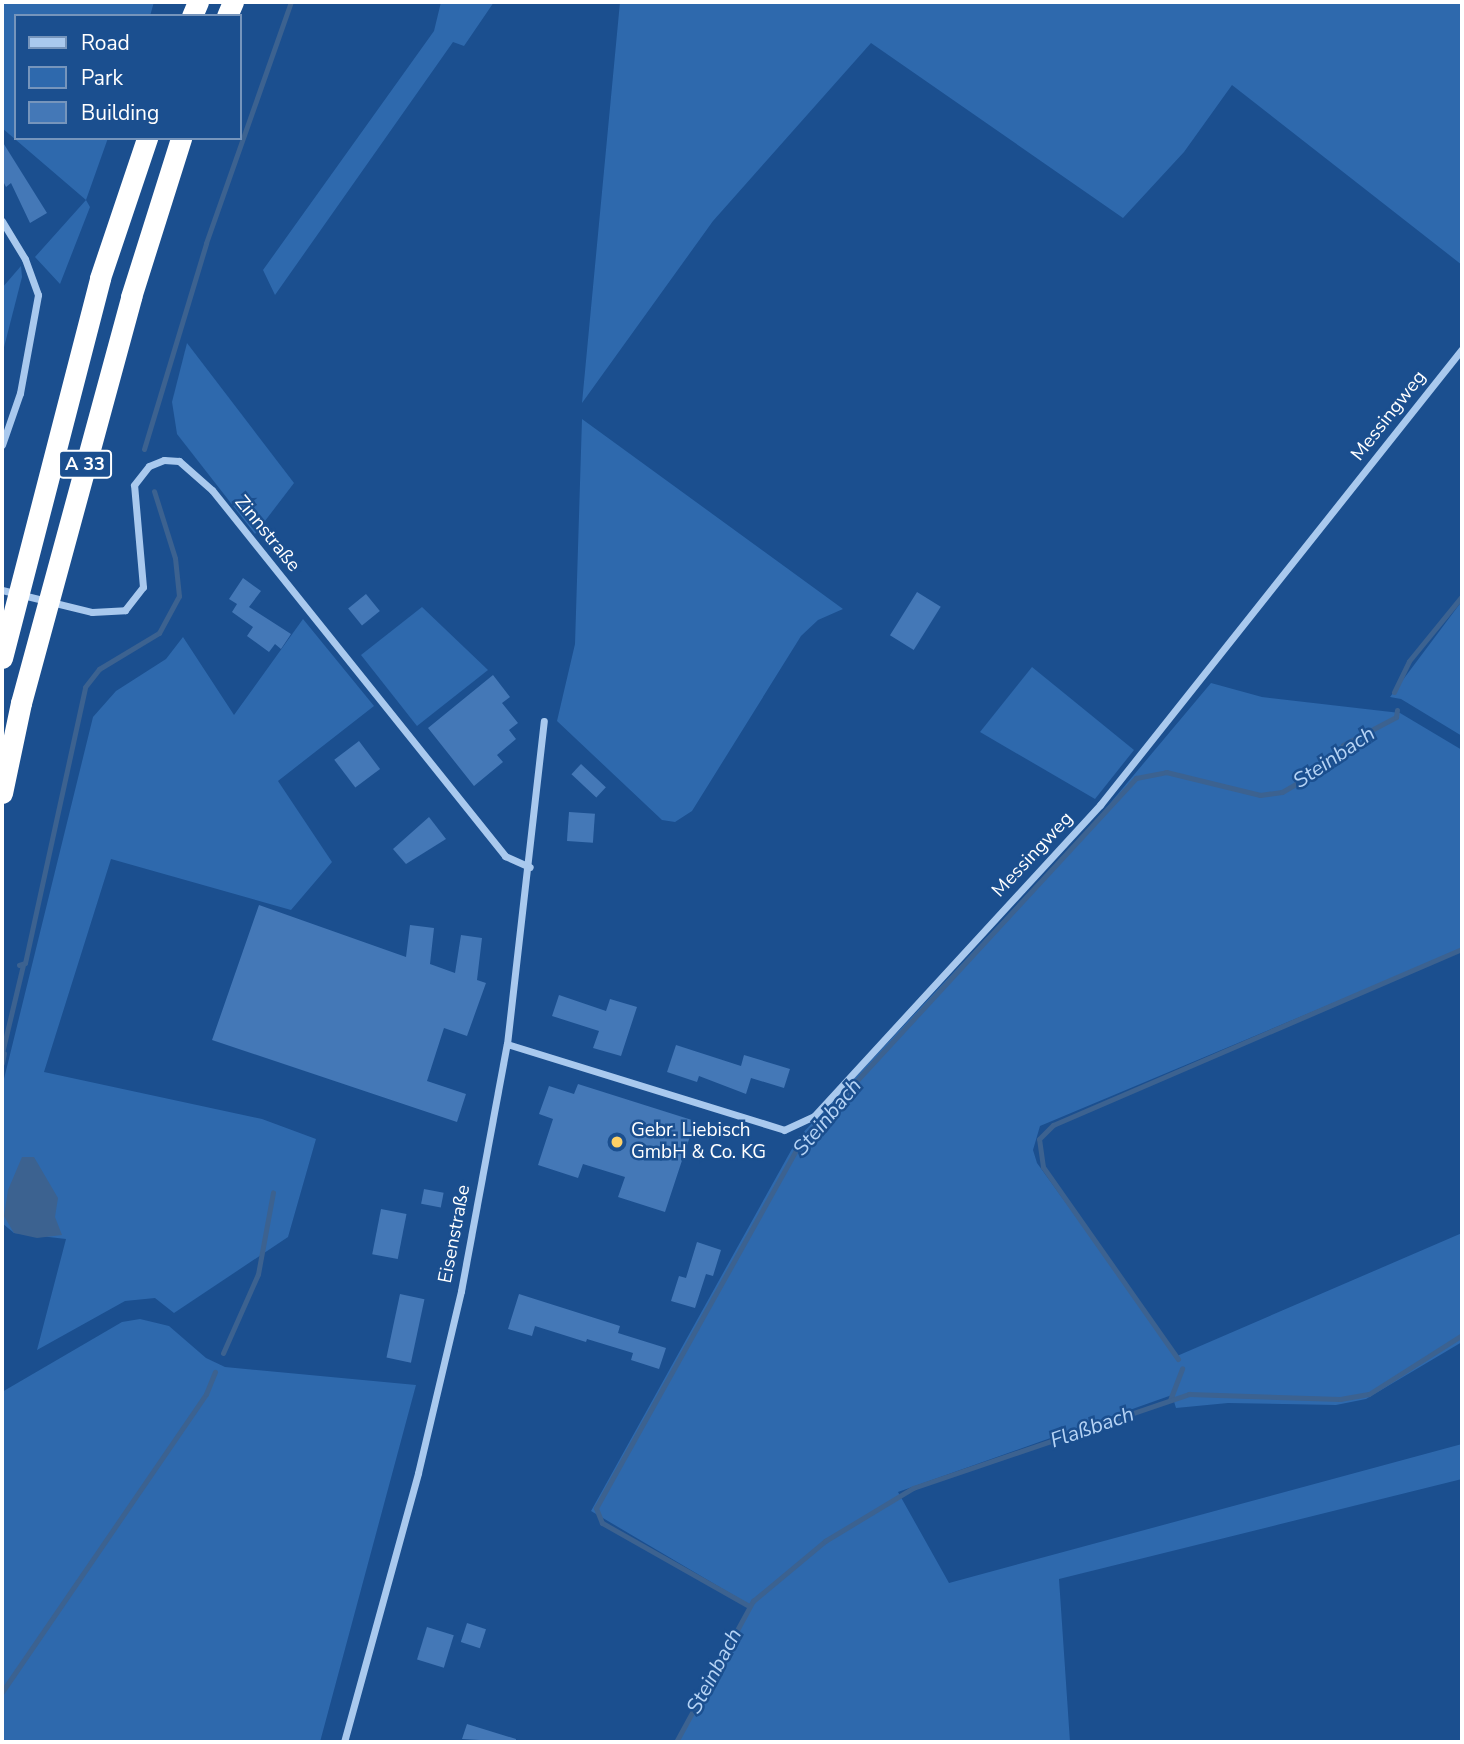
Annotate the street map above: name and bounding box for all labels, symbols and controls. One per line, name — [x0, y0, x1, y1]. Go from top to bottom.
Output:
legend — [14, 14, 242, 140]
text: Road — [81, 29, 130, 57]
text: Park — [81, 64, 123, 92]
text: Building — [81, 99, 159, 127]
street label: Messingweg — [1347, 366, 1431, 466]
road number: A 33 — [57, 450, 113, 478]
street label: Zinnstraße — [229, 491, 305, 577]
water label: Steinbach — [1288, 721, 1380, 793]
street label: Messingweg — [988, 808, 1078, 902]
water label: Steinbach — [787, 1073, 867, 1161]
place label: Gebr. Liebisch GmbH & Co. KG — [631, 1120, 766, 1164]
marker: Gebr. Liebisch GmbH & Co. KG — [609, 1134, 625, 1150]
street label: Eisenstraße — [434, 1183, 476, 1285]
water label: Flaßbach — [1047, 1401, 1137, 1453]
water label: Steinbach — [681, 1624, 747, 1718]

